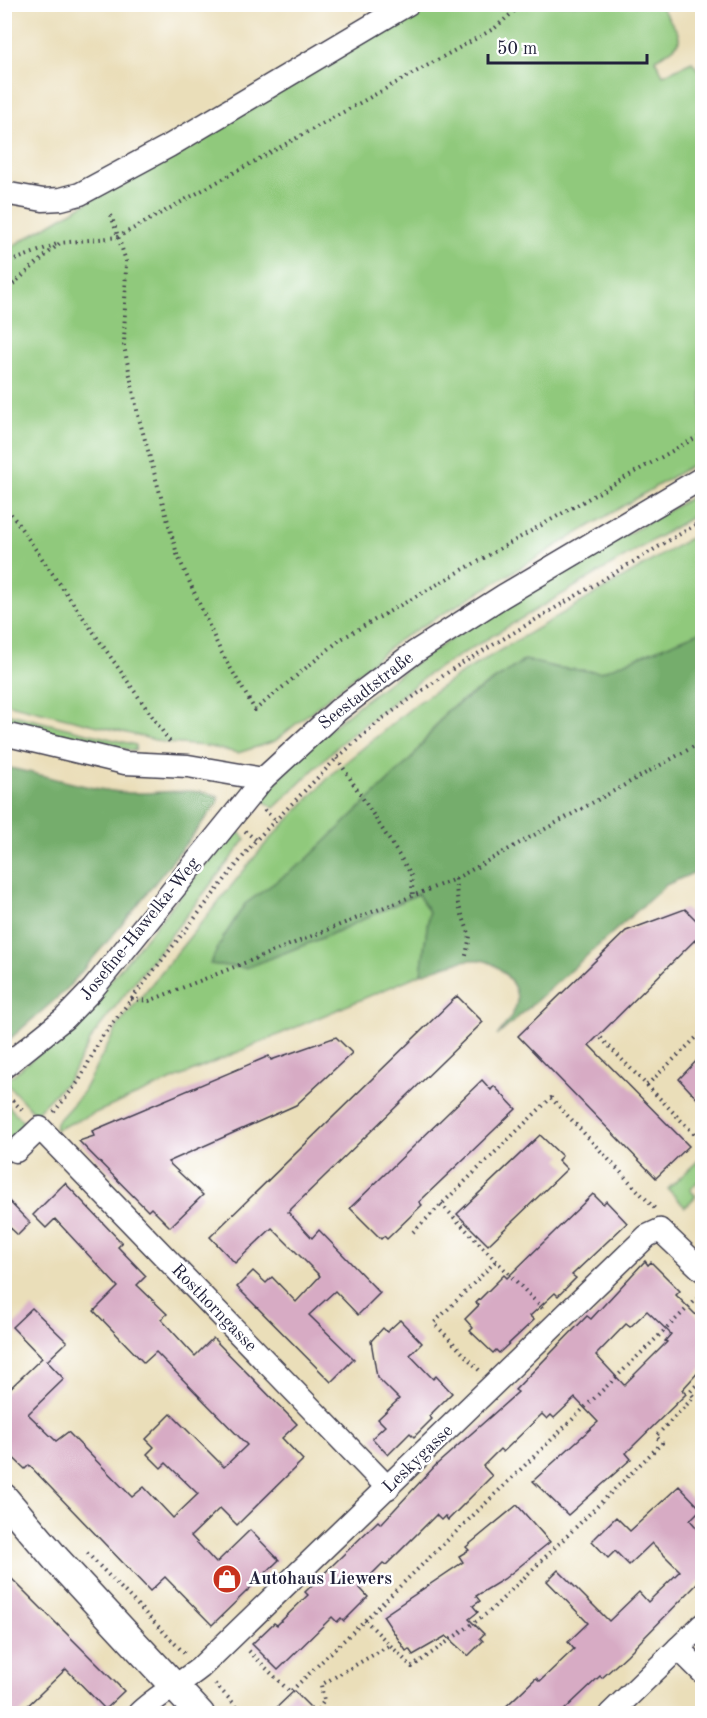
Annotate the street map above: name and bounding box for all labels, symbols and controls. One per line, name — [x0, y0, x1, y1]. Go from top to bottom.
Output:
scale bar — [488, 27, 647, 65]
text: 50 m — [497, 40, 537, 58]
street label: Seestadtstraße — [315, 649, 417, 733]
street label: Josefine-Hawelka-Weg — [77, 854, 203, 1004]
street label: Rosthorngasse — [168, 1261, 260, 1355]
street label: Leskygasse — [380, 1421, 456, 1497]
shop icon: Autohaus Liewers — [211, 1563, 243, 1595]
place label: Autohaus Liewers — [248, 1570, 392, 1588]

